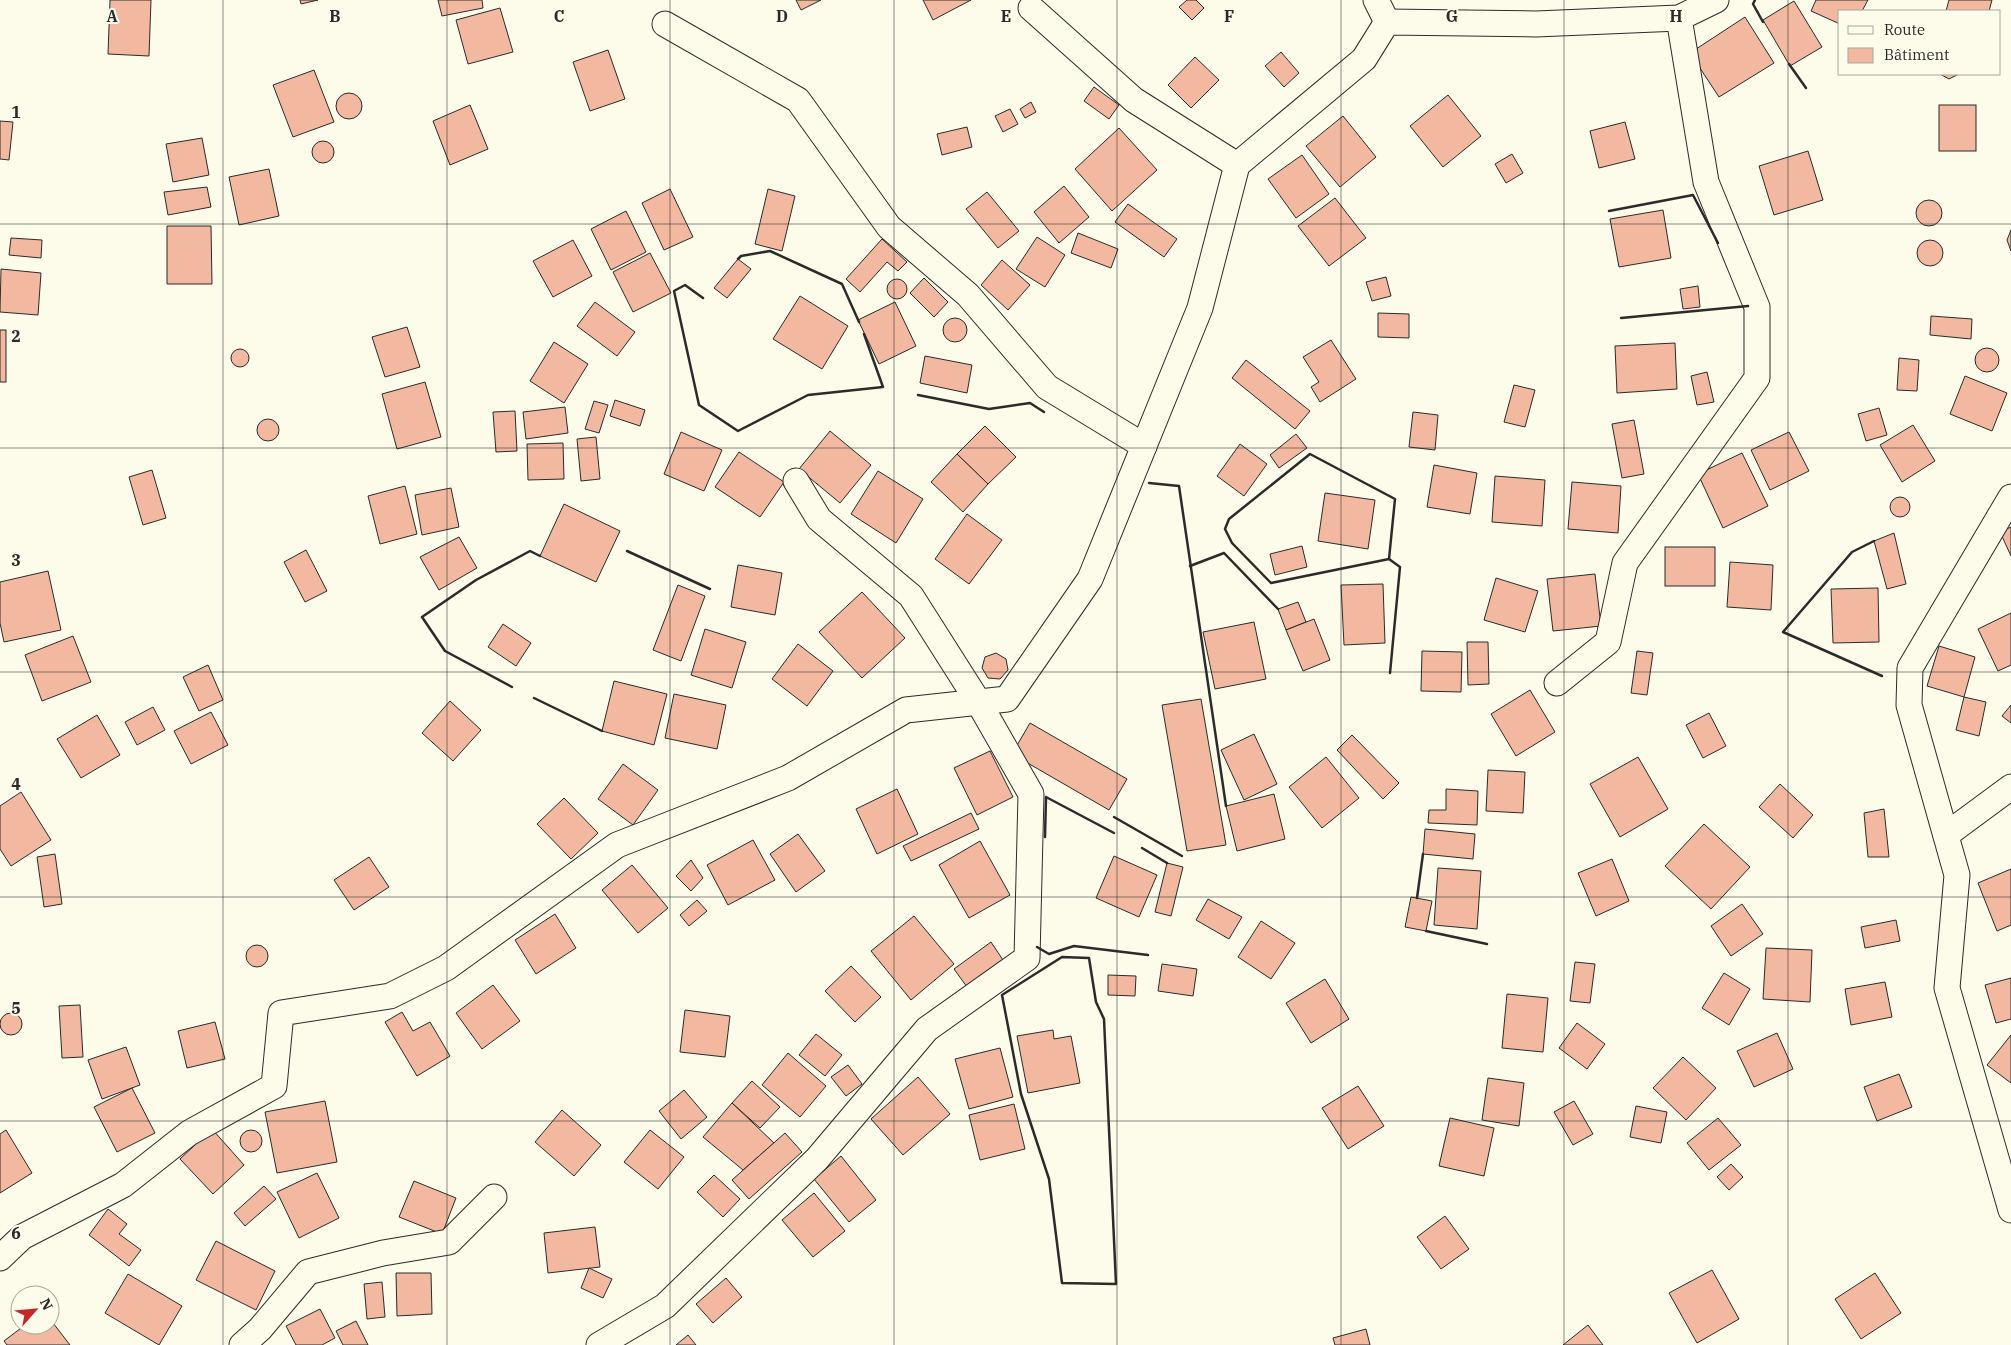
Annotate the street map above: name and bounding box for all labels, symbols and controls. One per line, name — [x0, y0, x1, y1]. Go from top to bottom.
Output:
text: A — [106, 6, 118, 26]
text: B — [329, 6, 341, 26]
text: C — [554, 6, 564, 26]
text: D — [776, 6, 788, 26]
text: E — [1001, 6, 1011, 26]
text: F — [1224, 6, 1234, 26]
text: G — [1446, 6, 1458, 26]
text: H — [1670, 6, 1683, 26]
legend — [1838, 10, 2001, 75]
text: Route — [1884, 20, 1925, 39]
text: Bâtiment — [1884, 45, 1949, 64]
text: 1 — [11, 102, 21, 122]
text: 2 — [11, 326, 21, 346]
text: 3 — [11, 550, 21, 570]
text: 4 — [11, 774, 21, 794]
text: 5 — [11, 998, 21, 1018]
text: 6 — [11, 1223, 21, 1243]
north arrow — [10, 1285, 60, 1335]
text: N — [36, 1295, 57, 1313]

